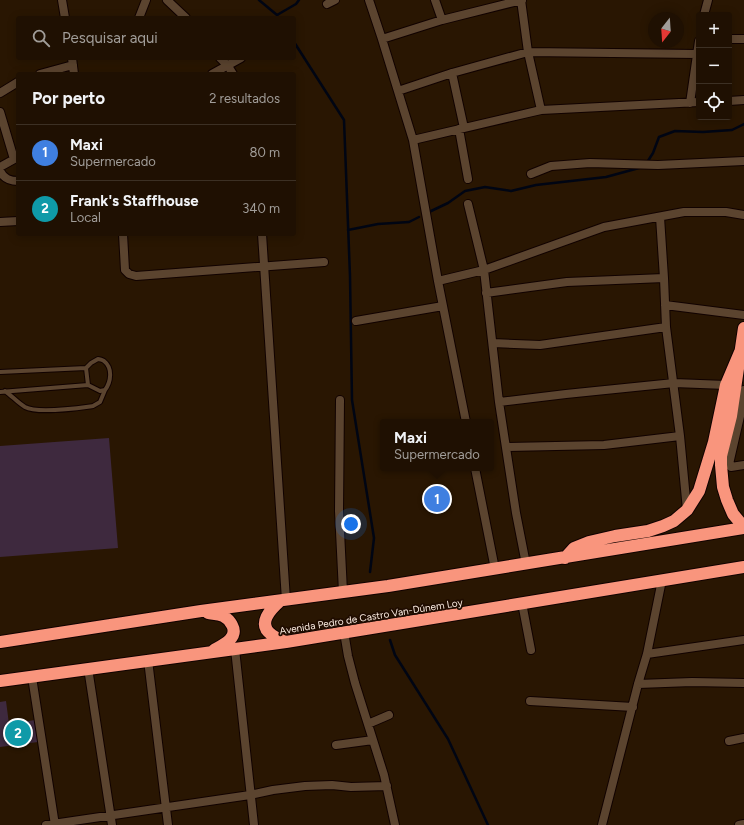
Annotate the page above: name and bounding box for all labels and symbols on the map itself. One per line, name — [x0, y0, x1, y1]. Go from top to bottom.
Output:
north arrow — [648, 12, 684, 48]
pin: 1 — [424, 484, 450, 514]
your location — [341, 514, 361, 534]
street label: Avenida Pedro de Castro Van-Dúnem Loy — [279, 595, 464, 637]
pin: 2 — [5, 718, 31, 748]

